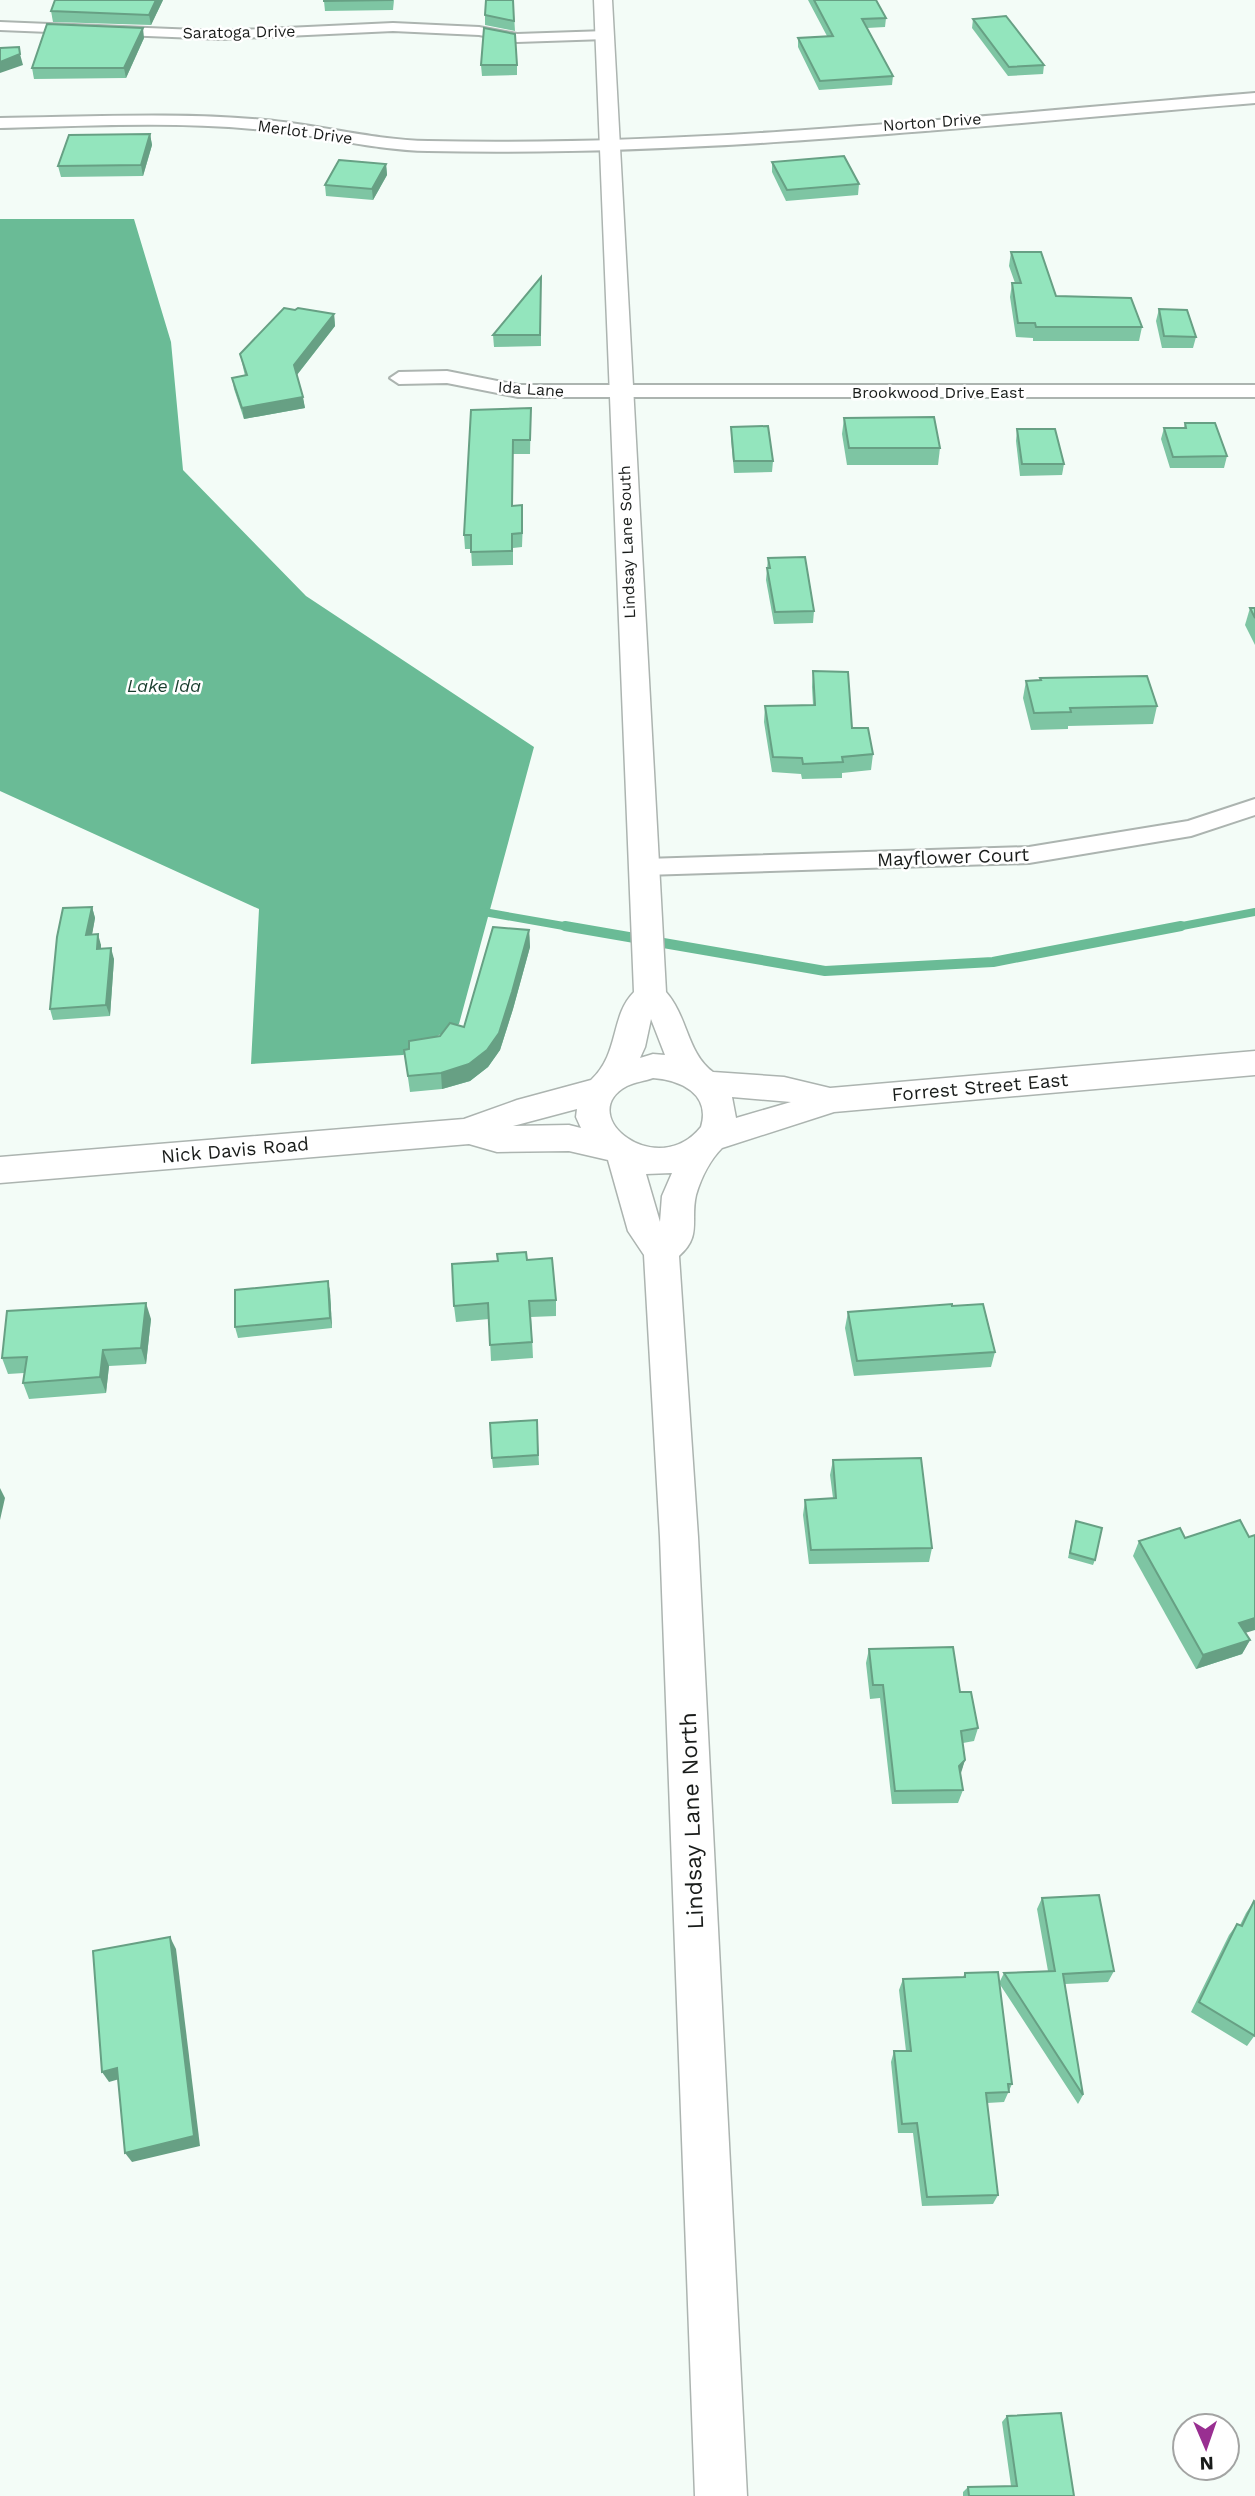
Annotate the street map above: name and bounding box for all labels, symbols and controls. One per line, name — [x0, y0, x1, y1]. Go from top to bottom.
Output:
street label: Saratoga Drive — [182, 22, 296, 42]
street label: Norton Drive — [882, 109, 982, 135]
street label: Merlot Drive — [256, 116, 354, 148]
street label: Ida Lane — [497, 377, 565, 401]
street label: Brookwood Drive East — [852, 383, 1025, 402]
street label: Lindsay Lane South — [615, 465, 639, 619]
water label: Lake Ida — [127, 675, 201, 696]
street label: Mayflower Court — [877, 843, 1029, 871]
street label: Forrest Street East — [891, 1068, 1069, 1106]
street label: Nick Davis Road — [160, 1132, 310, 1168]
street label: Lindsay Lane North — [675, 1712, 709, 1930]
north arrow — [1171, 2412, 1241, 2482]
text: N — [1199, 2452, 1214, 2475]

